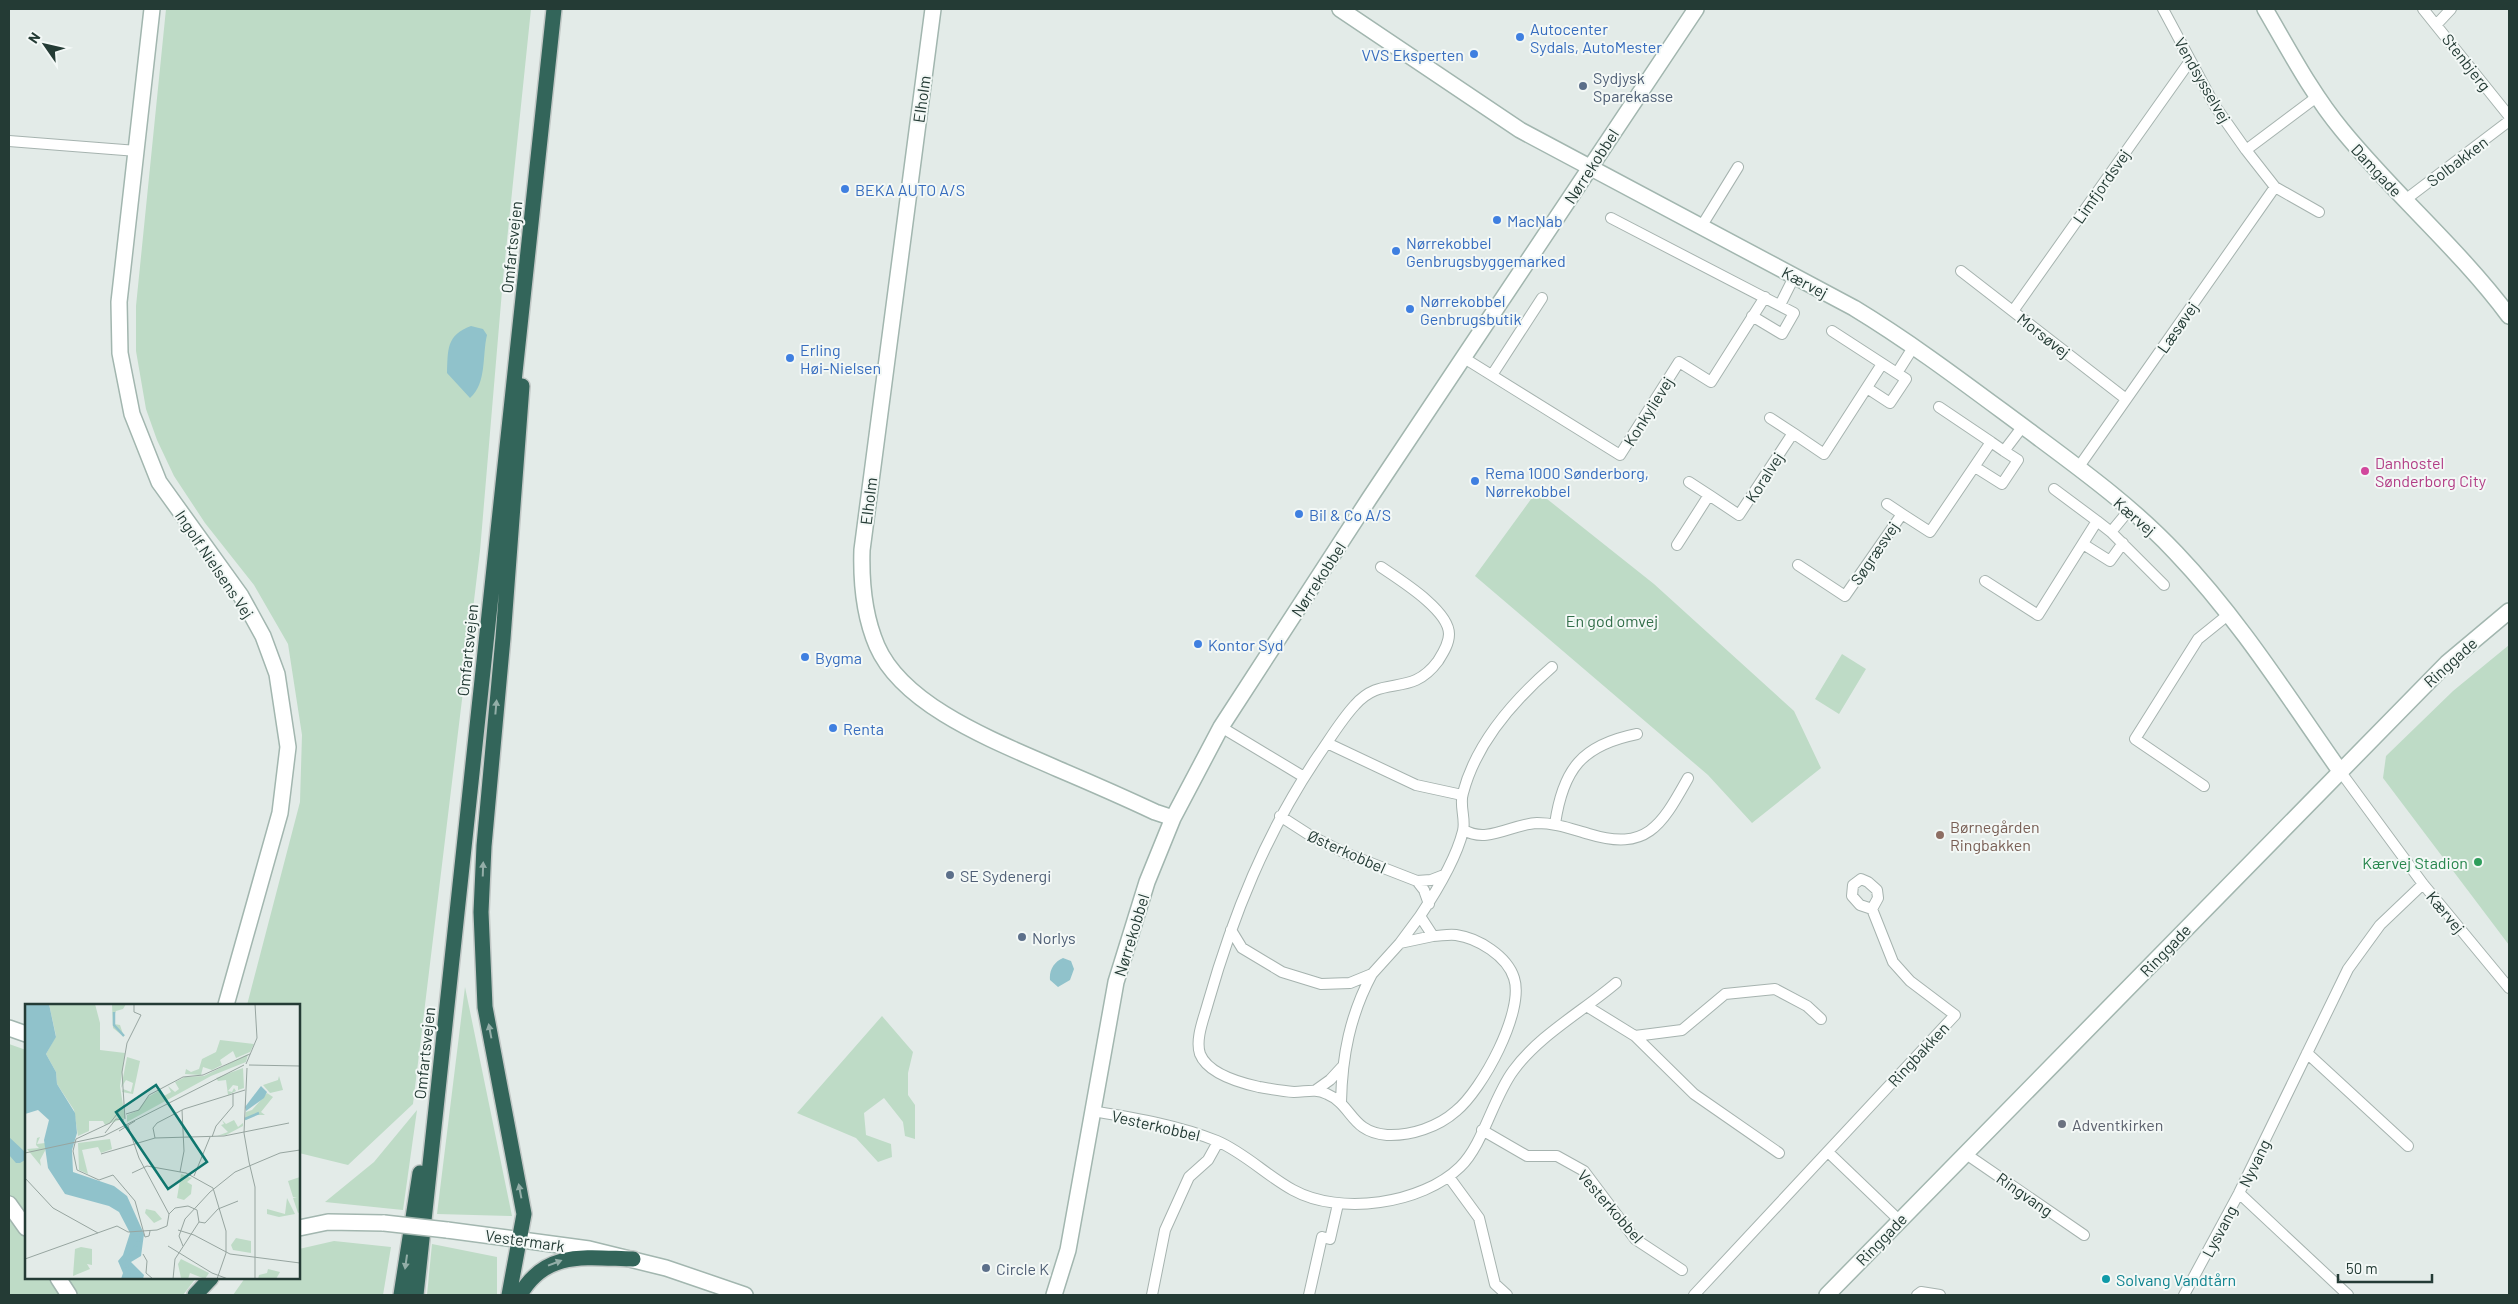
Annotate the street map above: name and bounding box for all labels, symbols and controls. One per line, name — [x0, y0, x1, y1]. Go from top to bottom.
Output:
place label: Autocenter Sydals, AutoMester — [1530, 19, 1662, 56]
north arrow — [20, 20, 70, 70]
text: N — [24, 29, 43, 46]
street label: Stenbjerg — [2439, 30, 2495, 94]
marker: Autocenter Sydals, AutoMester — [1514, 31, 1526, 43]
street label: Vendsysselvej — [2171, 34, 2235, 126]
place label: VVS Eksperten — [1361, 45, 1464, 64]
marker: VVS Eksperten — [1468, 48, 1480, 60]
place label: Sydjysk Sparekasse — [1593, 68, 1673, 105]
street label: Elholm — [908, 74, 934, 124]
marker: Sydjysk Sparekasse — [1577, 80, 1589, 92]
street label: Nørrekobbel — [1560, 125, 1622, 207]
street label: Solbakken — [2423, 132, 2491, 190]
street label: Damgade — [2348, 140, 2406, 200]
street label: Limfjordsvej — [2068, 145, 2134, 227]
place label: BEKA AUTO A/S — [855, 180, 965, 199]
marker: BEKA AUTO A/S — [839, 183, 851, 195]
street label: Omfartsvejen — [497, 200, 525, 294]
place label: MacNab — [1507, 211, 1563, 230]
marker: MacNab — [1491, 214, 1503, 226]
place label: Nørrekobbel Genbrugsbyggemarked — [1406, 233, 1566, 270]
marker: Nørrekobbel Genbrugsbyggemarked — [1390, 245, 1402, 257]
street label: Kærvej — [1779, 262, 1831, 302]
place label: Nørrekobbel Genbrugsbutik — [1420, 291, 1521, 328]
street label: Læsøvej — [2153, 298, 2201, 356]
marker: Nørrekobbel Genbrugsbutik — [1404, 303, 1416, 315]
street label: Morsøvej — [2014, 309, 2074, 361]
place label: Erling Høi-Nielsen — [800, 340, 881, 377]
marker: Erling Høi-Nielsen — [784, 352, 796, 364]
street label: Konkylievej — [1619, 373, 1677, 449]
street label: Koralvej — [1741, 448, 1787, 506]
place label: Danhostel Sønderborg City — [2375, 453, 2487, 490]
place label: Rema 1000 Sønderborg, Nørrekobbel — [1485, 463, 1649, 500]
marker: Danhostel Sønderborg City — [2359, 465, 2371, 477]
marker: Rema 1000 Sønderborg, Nørrekobbel — [1469, 475, 1481, 487]
street label: Elholm — [856, 476, 880, 526]
street label: Kærvej — [2110, 493, 2160, 539]
place label: Bil & Co A/S — [1309, 505, 1391, 524]
street label: Ingolf Nielsens Vej — [172, 506, 258, 622]
marker: Bil & Co A/S — [1293, 508, 1305, 520]
street label: Søgræsvej — [1846, 518, 1902, 588]
street label: Nørrekobbel — [1287, 538, 1349, 620]
street label: Omfartsvejen — [453, 603, 481, 697]
park label: En god omvej — [1566, 611, 1658, 630]
street label: Ringgade — [2419, 633, 2481, 691]
place label: Kontor Syd — [1208, 635, 1283, 654]
marker: Kontor Syd — [1192, 638, 1204, 650]
place label: Bygma — [815, 648, 862, 667]
marker: Bygma — [799, 651, 811, 663]
one-way arrow — [493, 699, 501, 715]
place label: Renta — [843, 719, 884, 738]
marker: Renta — [827, 722, 839, 734]
place label: Børnegården Ringbakken — [1950, 817, 2040, 854]
street label: Østerkobbel — [1305, 825, 1389, 877]
marker: Børnegården Ringbakken — [1934, 829, 1946, 841]
place label: Kærvej Stadion — [2362, 853, 2468, 872]
marker: Kærvej Stadion — [2472, 856, 2484, 868]
one-way arrow — [479, 861, 487, 877]
place label: SE Sydenergi — [960, 866, 1051, 885]
marker: SE Sydenergi — [944, 869, 956, 881]
street label: Kærvej — [2423, 887, 2469, 937]
street label: Nørrekobbel — [1109, 891, 1153, 979]
street label: Ringgade — [2136, 920, 2194, 980]
place label: Norlys — [1032, 928, 1076, 947]
marker: Norlys — [1016, 931, 1028, 943]
inset map — [25, 1004, 300, 1279]
street label: Omfartsvejen — [410, 1006, 438, 1100]
street label: Ringbakken — [1883, 1018, 1953, 1090]
one-way arrow — [486, 1024, 494, 1039]
street label: Vesterkobbel — [1110, 1106, 1202, 1144]
place label: Adventkirken — [2072, 1115, 2163, 1134]
marker: Adventkirken — [2056, 1118, 2068, 1130]
street label: Nyvang — [2234, 1136, 2274, 1190]
street label: Vesterkobbel — [1574, 1166, 1648, 1246]
street label: Ringvang — [1993, 1168, 2057, 1220]
one-way arrow — [515, 1183, 523, 1199]
street label: Lysvang — [2198, 1202, 2240, 1260]
street label: Ringgade — [1852, 1209, 1910, 1269]
street label: Vestermark — [484, 1225, 566, 1255]
scale bar — [2338, 1252, 2432, 1284]
one-way arrow — [401, 1254, 409, 1270]
one-way arrow — [548, 1259, 562, 1267]
place label: Circle K — [996, 1259, 1049, 1278]
text: 50 m — [2346, 1259, 2378, 1277]
marker: Circle K — [980, 1262, 992, 1274]
place label: Solvang Vandtårn — [2116, 1270, 2236, 1289]
marker: Solvang Vandtårn — [2100, 1273, 2112, 1285]

